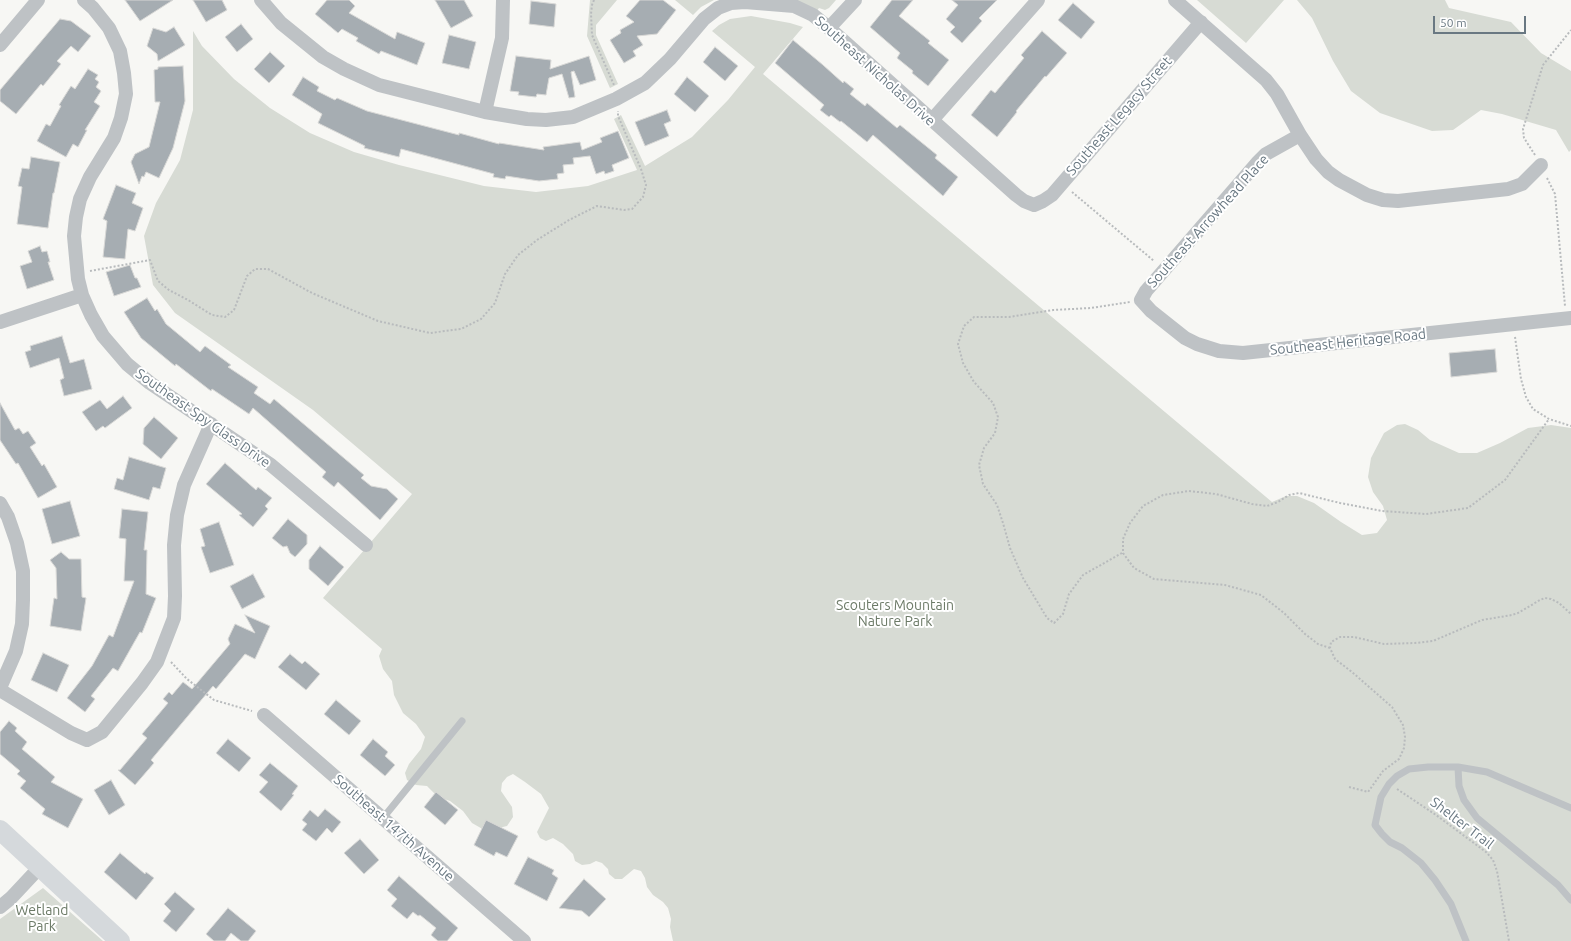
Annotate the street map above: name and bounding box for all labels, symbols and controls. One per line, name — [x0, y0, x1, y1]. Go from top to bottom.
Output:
scale bar — [1435, 8, 1528, 34]
street label: Southeast Nicholas Drive — [811, 13, 939, 129]
text: 50 m — [1440, 16, 1467, 29]
street label: Southeast Legacy Street — [1063, 53, 1175, 179]
street label: Southeast Arrowhead Place — [1144, 151, 1272, 291]
street label: Southeast Heritage Road — [1269, 325, 1427, 359]
street label: Southeast Spy Glass Drive — [132, 365, 274, 471]
park label: Scouters Mountain Nature Park — [836, 597, 954, 630]
street label: Southeast 147th Avenue — [330, 771, 458, 885]
street label: Shelter Trail — [1427, 794, 1497, 852]
park label: Wetland Park — [15, 902, 69, 934]

